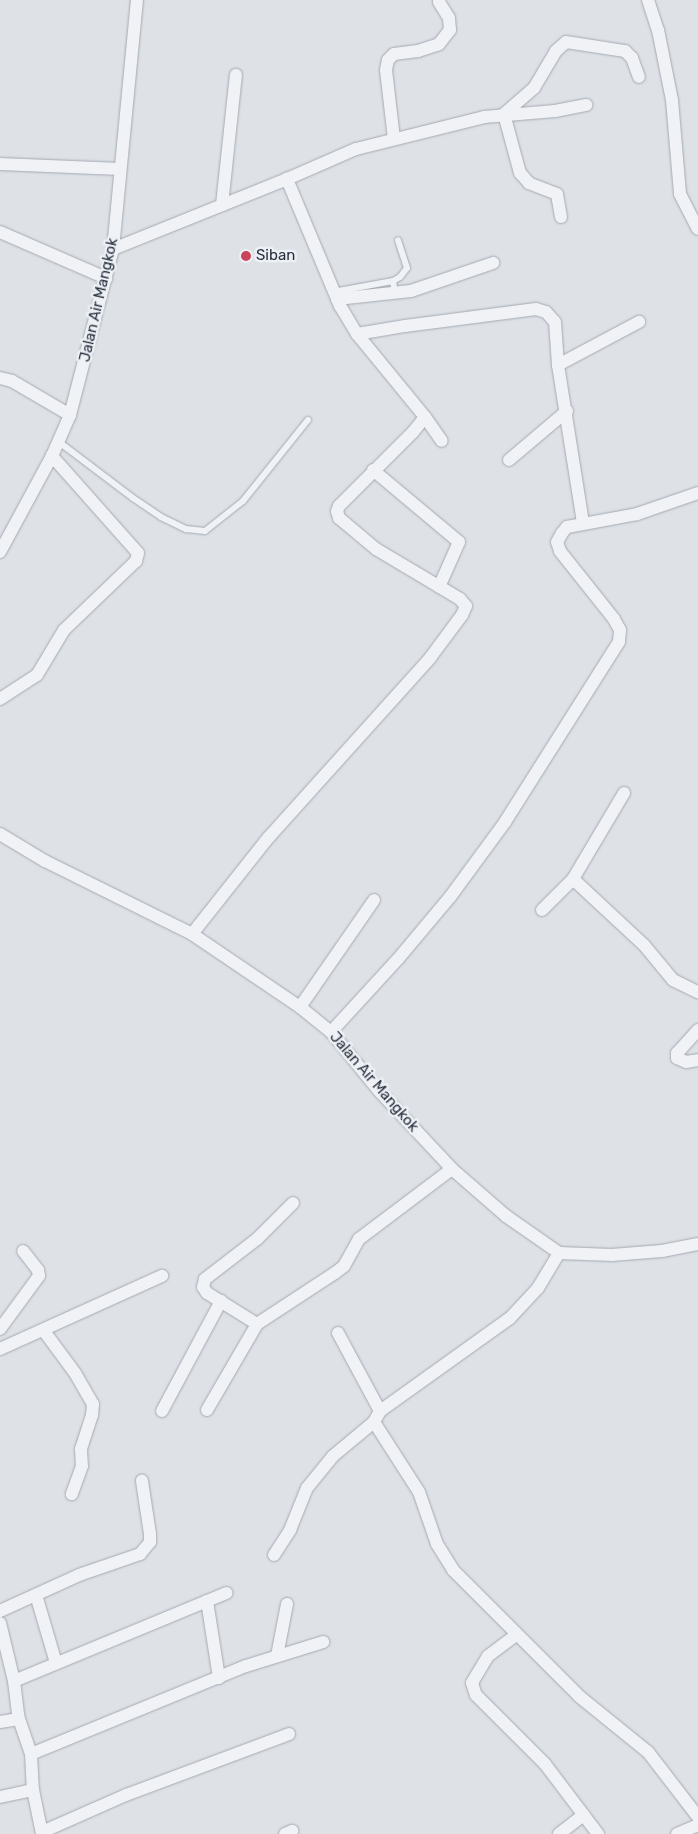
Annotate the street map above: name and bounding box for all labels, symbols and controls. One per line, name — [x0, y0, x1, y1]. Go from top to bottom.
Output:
street label: Jalan Air Mangkok — [76, 236, 122, 364]
place label: Siban — [256, 247, 295, 265]
marker: Siban — [240, 250, 252, 262]
street label: Jalan Air Mangkok — [325, 1028, 423, 1136]

